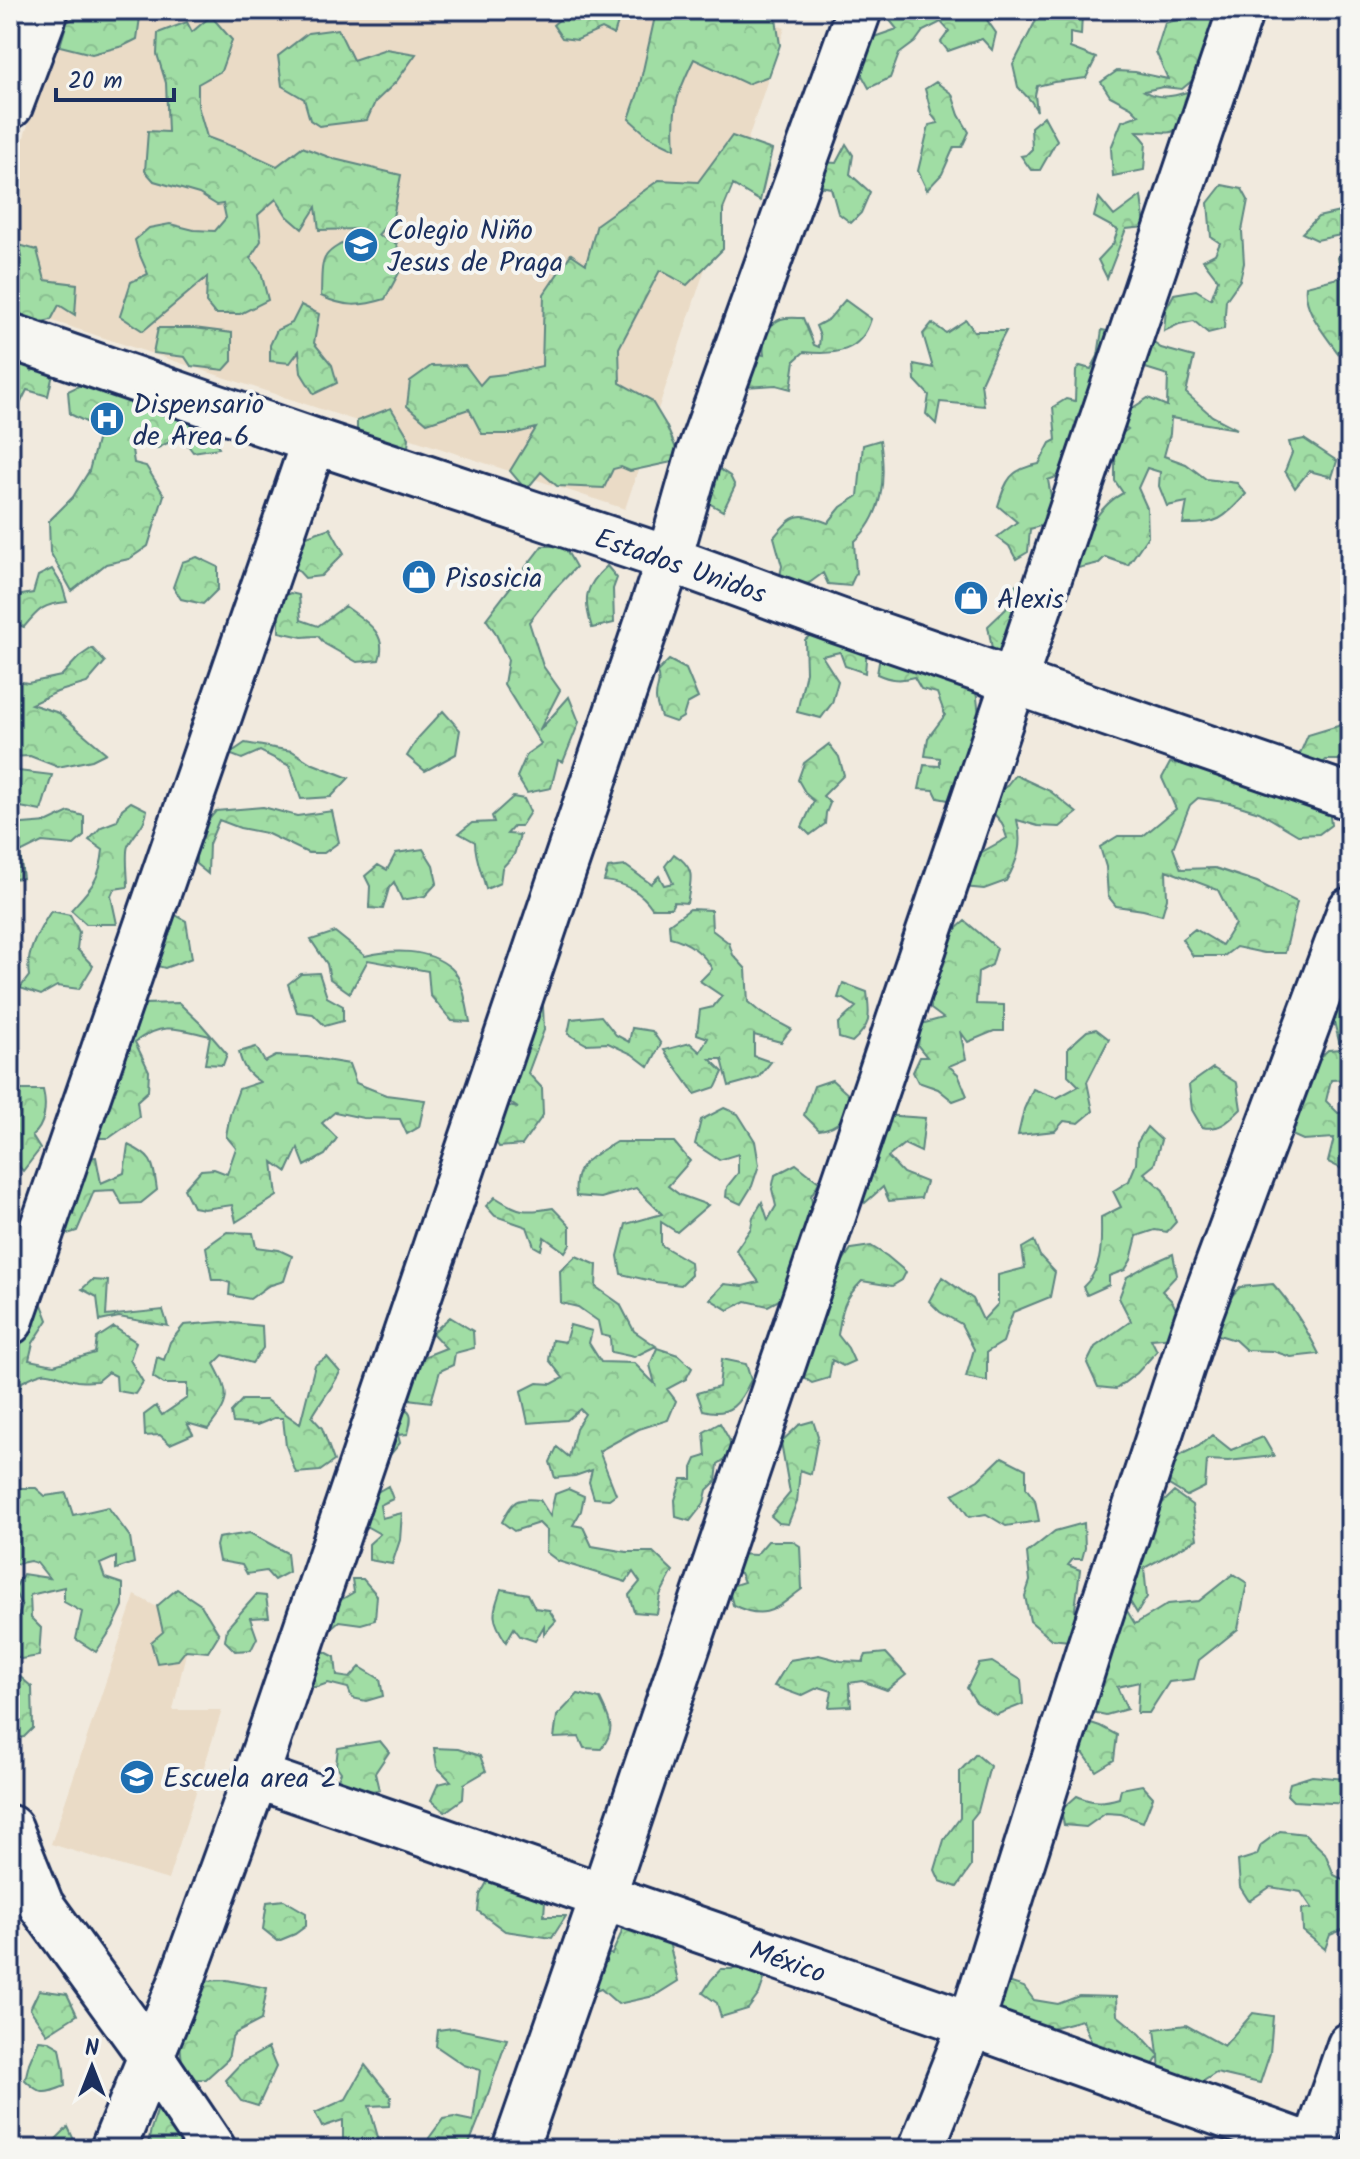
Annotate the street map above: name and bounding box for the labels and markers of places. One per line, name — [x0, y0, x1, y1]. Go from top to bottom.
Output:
place label: Colegio Niño Jesus de Praga — [387, 209, 563, 286]
school or university icon: Colegio Niño Jesus de Praga — [342, 226, 380, 264]
place label: Dispensario de Area 6 — [133, 383, 264, 460]
hospital icon: Dispensario de Area 6 — [88, 400, 126, 438]
place label: Pisosicia — [445, 557, 542, 602]
shop icon: Pisosicia — [400, 558, 438, 596]
place label: Alexis — [997, 578, 1064, 623]
shop icon: Alexis — [952, 579, 990, 617]
place label: Escuela area 2 — [163, 1757, 337, 1802]
school or university icon: Escuela area 2 — [118, 1758, 156, 1796]

